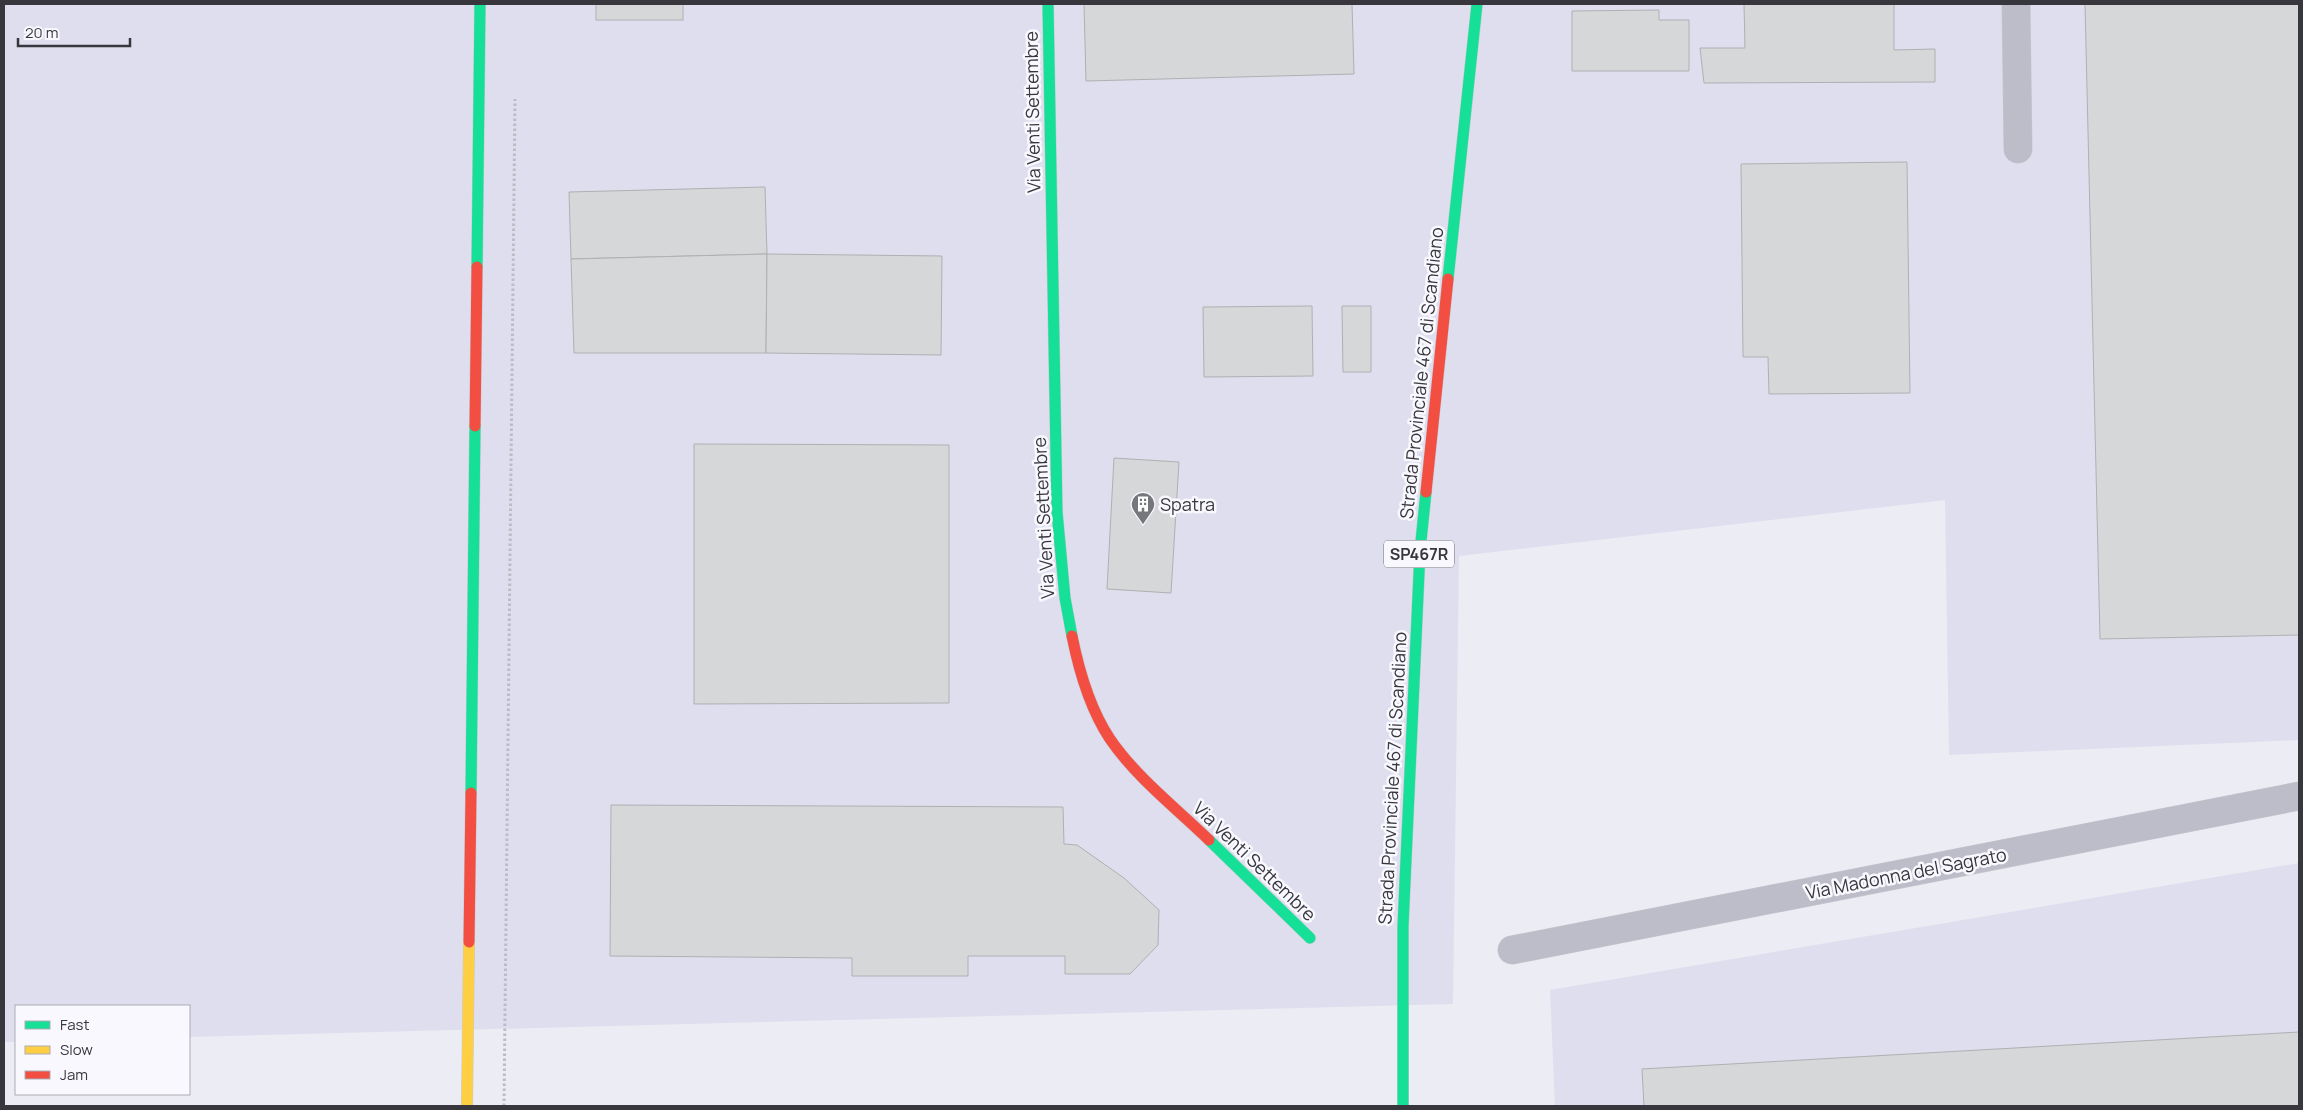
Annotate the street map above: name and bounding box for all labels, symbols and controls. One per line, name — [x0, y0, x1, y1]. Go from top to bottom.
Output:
scale bar — [18, 15, 130, 47]
text: 20 m — [25, 22, 58, 43]
street label: Via Venti Settembre — [1019, 31, 1045, 193]
street label: Strada Provinciale 467 di Scandiano — [1394, 226, 1448, 520]
street label: Via Venti Settembre — [1027, 436, 1059, 600]
building icon: Spatra — [1130, 491, 1156, 525]
place label: Spatra — [1160, 492, 1215, 516]
road number: SP467R — [1384, 540, 1454, 568]
street label: Strada Provinciale 467 di Scandiano — [1372, 631, 1412, 925]
street label: Via Venti Settembre — [1188, 796, 1322, 926]
street label: Via Madonna del Sagrato — [1804, 842, 2008, 904]
legend — [15, 1005, 190, 1095]
text: Fast — [60, 1014, 89, 1035]
text: Slow — [60, 1039, 93, 1060]
text: Jam — [60, 1064, 88, 1085]

